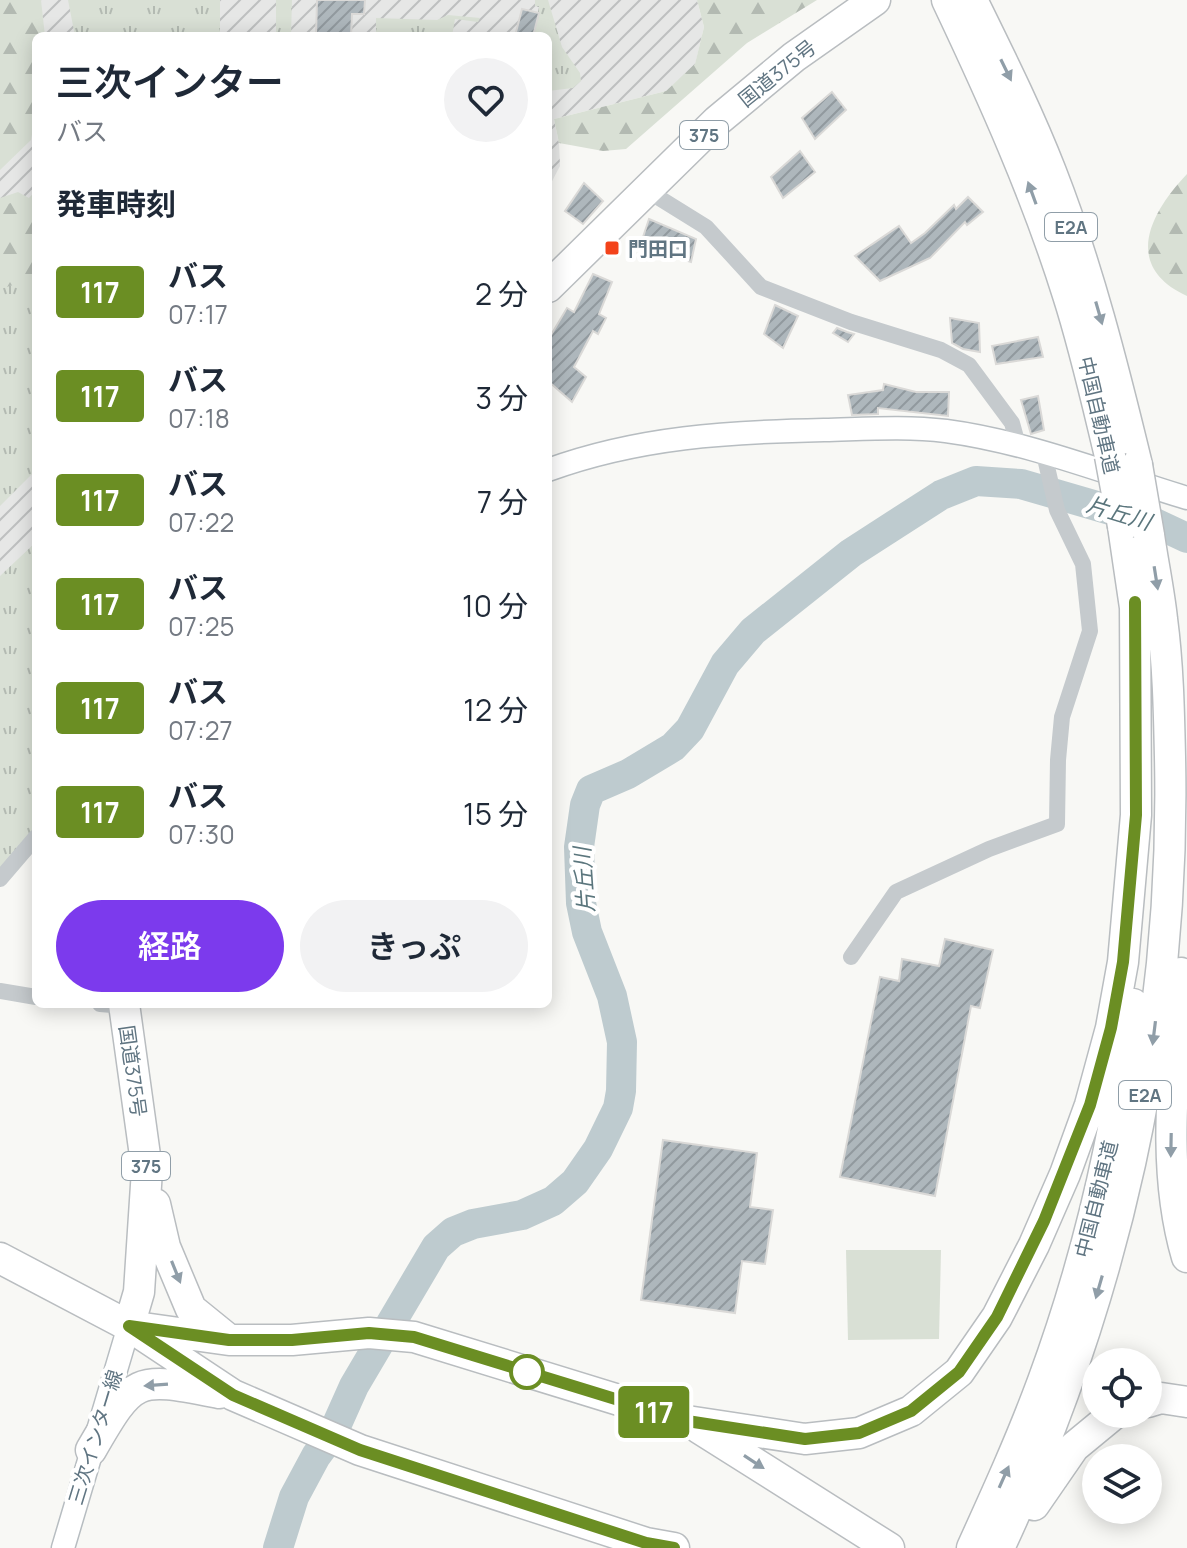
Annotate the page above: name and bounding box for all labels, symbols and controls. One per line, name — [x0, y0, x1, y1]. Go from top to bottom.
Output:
street label: 国道375号 — [733, 33, 821, 113]
text: 三次インター — [56, 55, 284, 107]
button: heart — [444, 58, 528, 142]
one-way arrow — [999, 59, 1013, 82]
text: バス — [56, 113, 108, 149]
road number: 375 — [680, 121, 728, 149]
one-way arrow — [1025, 181, 1038, 205]
text: 発車時刻 — [56, 183, 176, 224]
road number: E2A — [1045, 213, 1097, 241]
place label: 門田口 — [628, 235, 688, 262]
marker: 門田口 — [603, 239, 621, 257]
text: バス — [168, 255, 228, 296]
text: 117 — [80, 273, 120, 311]
text: 2 分 — [475, 273, 528, 314]
text: 07:17 — [168, 296, 228, 332]
one-way arrow — [1093, 301, 1105, 326]
street label: 中国自動車道 — [1072, 354, 1126, 476]
text: バス — [168, 359, 228, 400]
text: 117 — [80, 377, 120, 415]
text: 3 分 — [475, 377, 528, 418]
text: 07:18 — [168, 400, 230, 436]
text: バス — [168, 463, 228, 504]
text: 117 — [80, 481, 120, 519]
text: 7 分 — [477, 481, 528, 522]
water label: 片丘川 — [1083, 489, 1157, 538]
text: 07:22 — [168, 504, 234, 540]
one-way arrow — [1150, 565, 1162, 590]
text: バス — [168, 567, 228, 608]
text: 117 — [80, 585, 120, 623]
text: 10 分 — [462, 585, 528, 626]
text: 07:25 — [168, 608, 235, 644]
text: バス — [168, 671, 228, 712]
text: 117 — [80, 689, 120, 727]
text: 12 分 — [463, 689, 528, 730]
text: 07:27 — [168, 712, 233, 748]
text: バス — [168, 775, 228, 816]
text: 117 — [80, 793, 120, 831]
text: 15 分 — [463, 793, 528, 834]
text: 07:30 — [168, 816, 235, 852]
water label: 片丘川 — [567, 844, 601, 914]
button: 経路 — [56, 900, 284, 992]
button: きっぷ — [300, 900, 528, 992]
one-way arrow — [1148, 1021, 1161, 1046]
street label: 国道375号 — [113, 1023, 153, 1119]
road number: E2A — [1119, 1081, 1171, 1109]
one-way arrow — [1165, 1133, 1177, 1158]
street label: 中国自動車道 — [1068, 1138, 1124, 1260]
road number: 375 — [122, 1152, 170, 1180]
one-way arrow — [169, 1260, 182, 1284]
one-way arrow — [1093, 1274, 1105, 1299]
map controls — [1082, 1348, 1162, 1524]
button: locate — [1082, 1348, 1162, 1428]
unlabelled marker — [510, 1355, 544, 1389]
street label: 三次インター線 — [62, 1366, 128, 1508]
one-way arrow — [144, 1379, 169, 1392]
line badge: 117 — [608, 1386, 700, 1438]
text: 117 — [634, 1393, 674, 1431]
button: layers — [1082, 1444, 1162, 1524]
one-way arrow — [743, 1454, 765, 1468]
one-way arrow — [997, 1465, 1011, 1489]

